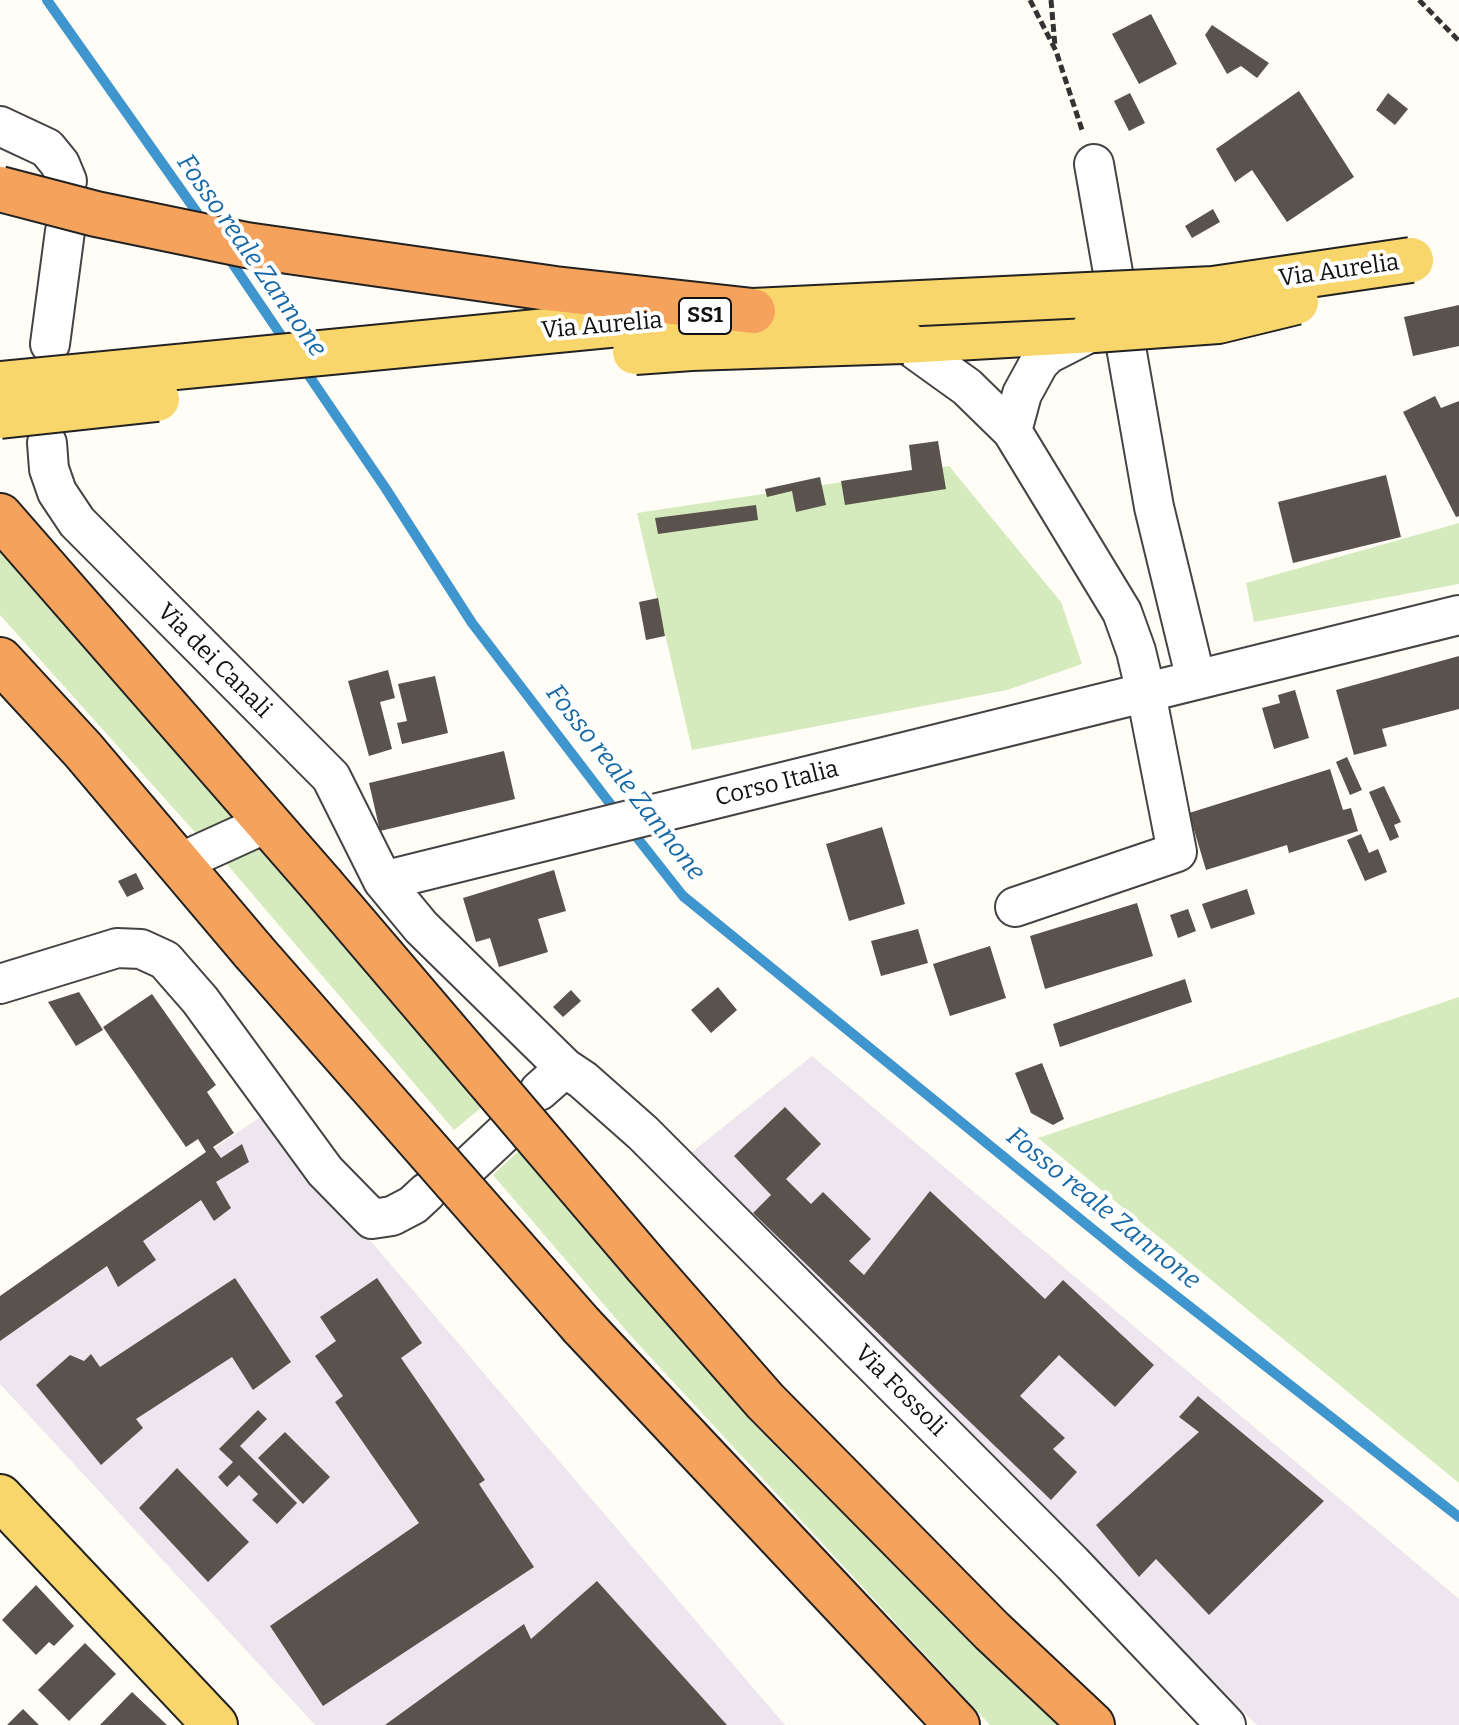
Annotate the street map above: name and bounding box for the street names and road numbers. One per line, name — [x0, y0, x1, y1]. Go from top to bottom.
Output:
street label: Via Aurelia — [1277, 248, 1401, 294]
road number: SS1 — [679, 298, 731, 334]
street label: Via Aurelia — [540, 306, 664, 346]
street label: Via dei Canali — [151, 598, 277, 724]
street label: Corso Italia — [712, 755, 842, 813]
street label: Via Fossoli — [848, 1339, 952, 1443]

